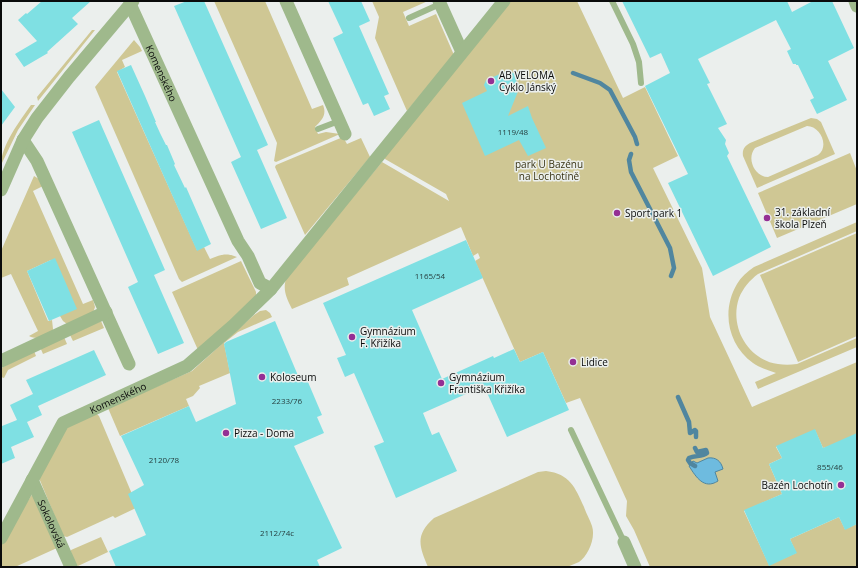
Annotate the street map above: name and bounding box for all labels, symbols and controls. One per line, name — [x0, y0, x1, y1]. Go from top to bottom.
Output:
street label: Komenského — [143, 43, 181, 104]
place label: AB VELOMA Cyklo Jánský — [499, 68, 557, 94]
marker: AB VELOMA Cyklo Jánský — [486, 76, 496, 86]
house number: 1119/48 — [498, 126, 529, 137]
park label: park U Bazénu na Lochotíně — [515, 157, 583, 183]
place label: 31. základní škola Plzeň — [775, 205, 830, 231]
place label: Sport park 1 — [625, 206, 682, 220]
marker: Sport park 1 — [612, 208, 622, 218]
marker: 31. základní škola Plzeň — [762, 213, 772, 223]
house number: 1165/54 — [415, 270, 446, 281]
place label: Gymnázium F. Křižíka — [360, 324, 416, 350]
marker: Gymnázium F. Křižíka — [347, 332, 357, 342]
place label: Lidice — [581, 355, 608, 369]
marker: Lidice — [568, 357, 578, 367]
place label: Koloseum — [270, 370, 316, 384]
place label: Gymnázium Františka Křižíka — [449, 370, 525, 396]
marker: Koloseum — [257, 372, 267, 382]
marker: Gymnázium Františka Křižíka — [436, 378, 446, 388]
street label: Komenského — [87, 379, 148, 417]
house number: 2233/76 — [272, 395, 303, 406]
place label: Pizza - Doma — [234, 426, 294, 440]
marker: Pizza - Doma — [221, 428, 231, 438]
house number: 2120/78 — [149, 454, 180, 465]
house number: 855/46 — [817, 461, 843, 472]
place label: Bazén Lochotín — [762, 478, 833, 492]
marker: Bazén Lochotín — [836, 480, 846, 490]
street label: Sokolovská — [35, 497, 69, 550]
house number: 2112/74c — [260, 527, 294, 538]

